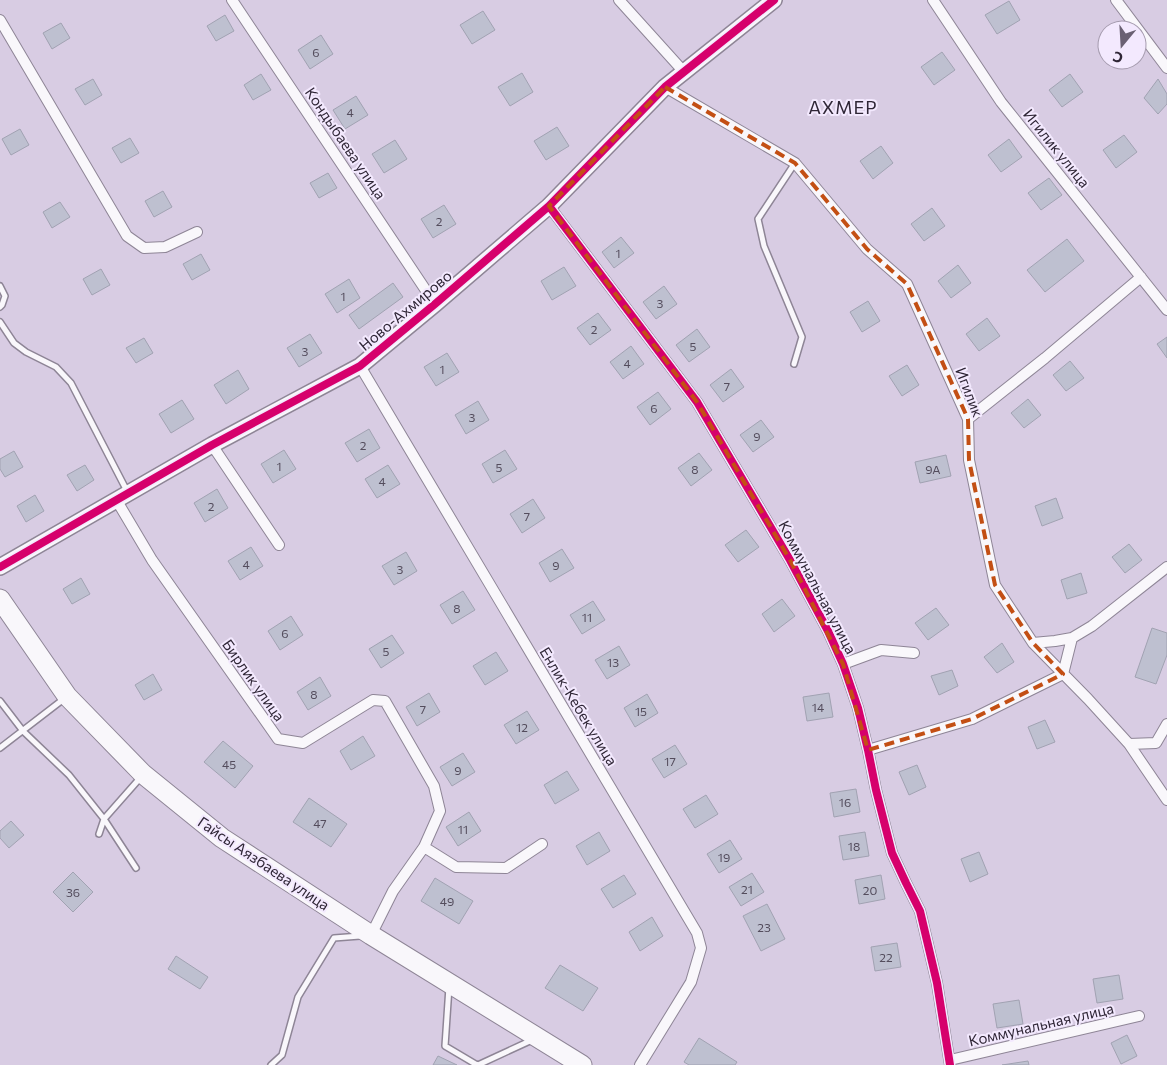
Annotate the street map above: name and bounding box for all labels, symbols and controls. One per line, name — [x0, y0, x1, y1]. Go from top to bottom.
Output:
north arrow — [1097, 20, 1147, 70]
house number: 6 — [312, 45, 320, 59]
text: С — [1111, 48, 1125, 67]
street label: Кондыбаева улица — [302, 84, 390, 202]
district label: АХМЕР — [809, 96, 877, 118]
house number: 4 — [346, 105, 354, 119]
street label: Игилик улица — [1020, 105, 1094, 191]
house number: 2 — [436, 214, 443, 228]
house number: 1 — [615, 246, 621, 260]
street label: Ново-Ахмирово — [355, 266, 455, 354]
house number: 1 — [340, 289, 346, 303]
house number: 3 — [657, 296, 664, 310]
house number: 2 — [591, 322, 598, 336]
house number: 5 — [690, 339, 697, 353]
house number: 3 — [302, 344, 309, 358]
house number: 4 — [623, 356, 631, 370]
house number: 1 — [439, 362, 445, 376]
street label: Игилик — [952, 365, 988, 419]
house number: 7 — [724, 379, 730, 393]
house number: 6 — [650, 401, 658, 415]
house number: 3 — [469, 410, 476, 424]
house number: 9 — [753, 429, 761, 443]
house number: 2 — [360, 438, 367, 452]
house number: 1 — [276, 459, 282, 473]
house number: 5 — [496, 460, 503, 474]
house number: 8 — [691, 462, 699, 476]
house number: 9А — [925, 462, 941, 476]
house number: 4 — [378, 474, 386, 488]
house number: 2 — [208, 499, 215, 513]
house number: 7 — [524, 509, 530, 523]
street label: Коммунальная улица — [775, 517, 861, 657]
house number: 4 — [242, 557, 250, 571]
house number: 9 — [552, 558, 560, 572]
house number: 3 — [397, 562, 404, 576]
house number: 8 — [453, 601, 461, 615]
house number: 11 — [582, 610, 592, 624]
house number: 6 — [281, 626, 289, 640]
street label: Бирлик улица — [219, 636, 289, 724]
street label: Енлик-Кебек улица — [536, 643, 622, 769]
house number: 5 — [383, 644, 390, 658]
house number: 13 — [607, 655, 619, 669]
house number: 8 — [310, 687, 318, 701]
house number: 14 — [812, 700, 824, 714]
house number: 7 — [420, 702, 426, 716]
house number: 15 — [635, 704, 647, 718]
house number: 12 — [516, 720, 528, 734]
house number: 17 — [664, 754, 676, 768]
house number: 45 — [222, 757, 236, 771]
house number: 9 — [454, 763, 462, 777]
house number: 16 — [839, 795, 851, 809]
street label: Гайсы Аязбаева улица — [195, 812, 333, 914]
house number: 47 — [313, 816, 327, 830]
house number: 11 — [458, 822, 468, 836]
house number: 18 — [848, 839, 860, 853]
house number: 19 — [718, 850, 730, 864]
house number: 21 — [741, 882, 753, 896]
house number: 20 — [863, 883, 877, 897]
house number: 36 — [66, 885, 80, 899]
house number: 49 — [440, 894, 454, 908]
house number: 23 — [757, 920, 771, 934]
house number: 22 — [879, 950, 893, 964]
street label: Коммунальная улица — [967, 999, 1115, 1049]

